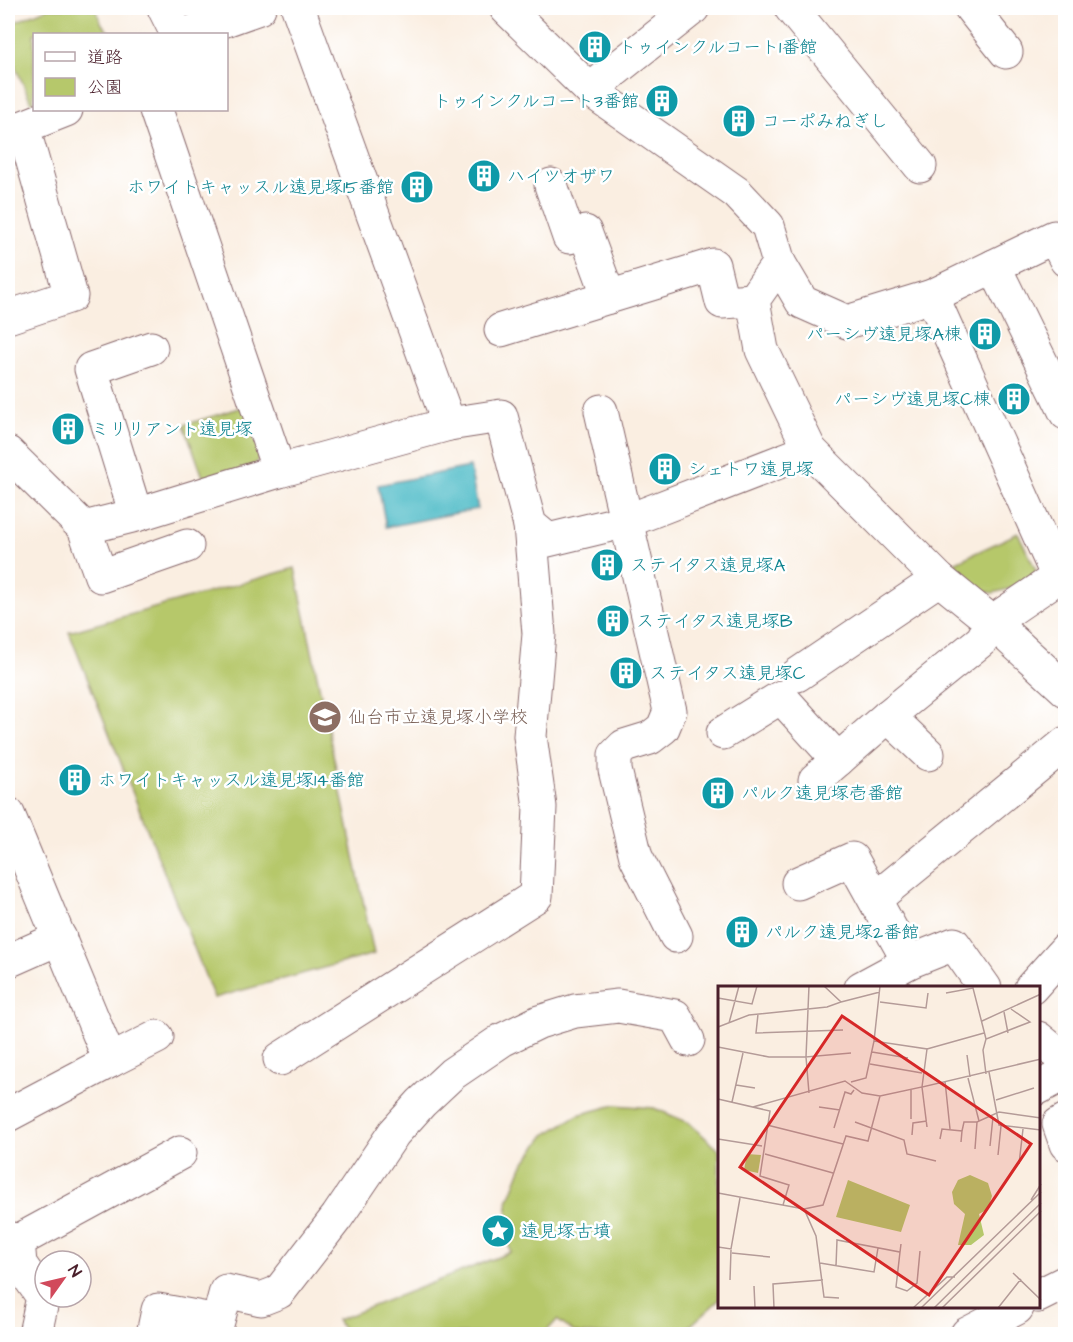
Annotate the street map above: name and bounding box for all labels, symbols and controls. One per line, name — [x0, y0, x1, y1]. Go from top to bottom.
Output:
building icon: トゥインクルコート1番館 — [577, 29, 613, 65]
legend — [33, 33, 228, 111]
place label: トゥインクルコート1番館 — [618, 35, 817, 60]
text: 道路 — [87, 45, 123, 70]
text: 公園 — [87, 75, 123, 100]
building icon: トゥインクルコート3番館 — [644, 83, 680, 119]
place label: トゥインクルコート3番館 — [433, 89, 639, 114]
building icon: コーポみねぎし — [721, 103, 757, 139]
place label: コーポみねぎし — [762, 109, 888, 134]
building icon: ハイツオザワ — [466, 158, 502, 194]
place label: ハイツオザワ — [507, 164, 615, 189]
building icon: ホワイトキャッスル遠見塚15番館 — [399, 169, 435, 205]
place label: ホワイトキャッスル遠見塚15番館 — [127, 175, 394, 200]
building icon: パーシヴ遠見塚A棟 — [967, 316, 1003, 352]
place label: パーシヴ遠見塚A棟 — [806, 322, 962, 347]
building icon: パーシヴ遠見塚C棟 — [996, 381, 1032, 417]
place label: パーシヴ遠見塚C棟 — [834, 387, 991, 412]
building icon: ミリリアント遠見塚 — [50, 411, 86, 447]
place label: ミリリアント遠見塚 — [91, 417, 253, 442]
building icon: シェトワ遠見塚 — [647, 451, 683, 487]
place label: シェトワ遠見塚 — [688, 457, 814, 482]
building icon: ステイタス遠見塚A — [589, 547, 625, 583]
place label: ステイタス遠見塚A — [630, 553, 786, 578]
building icon: ステイタス遠見塚B — [595, 603, 631, 639]
place label: ステイタス遠見塚B — [636, 609, 793, 634]
building icon: ステイタス遠見塚C — [608, 655, 644, 691]
place label: ステイタス遠見塚C — [649, 661, 806, 686]
school or university icon: 仙台市立遠見塚小学校 — [307, 699, 343, 735]
place label: 仙台市立遠見塚小学校 — [348, 705, 528, 730]
building icon: ホワイトキャッスル遠見塚14番館 — [57, 762, 93, 798]
place label: ホワイトキャッスル遠見塚14番館 — [98, 768, 365, 793]
building icon: パルク遠見塚壱番館 — [700, 775, 736, 811]
place label: パルク遠見塚壱番館 — [741, 781, 903, 806]
building icon: パルク遠見塚2番館 — [724, 914, 760, 950]
place label: パルク遠見塚2番館 — [765, 920, 919, 945]
inset map — [718, 986, 1040, 1309]
place icon: 遠見塚古墳 — [480, 1213, 516, 1249]
place label: 遠見塚古墳 — [521, 1219, 611, 1244]
north arrow — [33, 1249, 93, 1309]
text: N — [63, 1261, 87, 1281]

